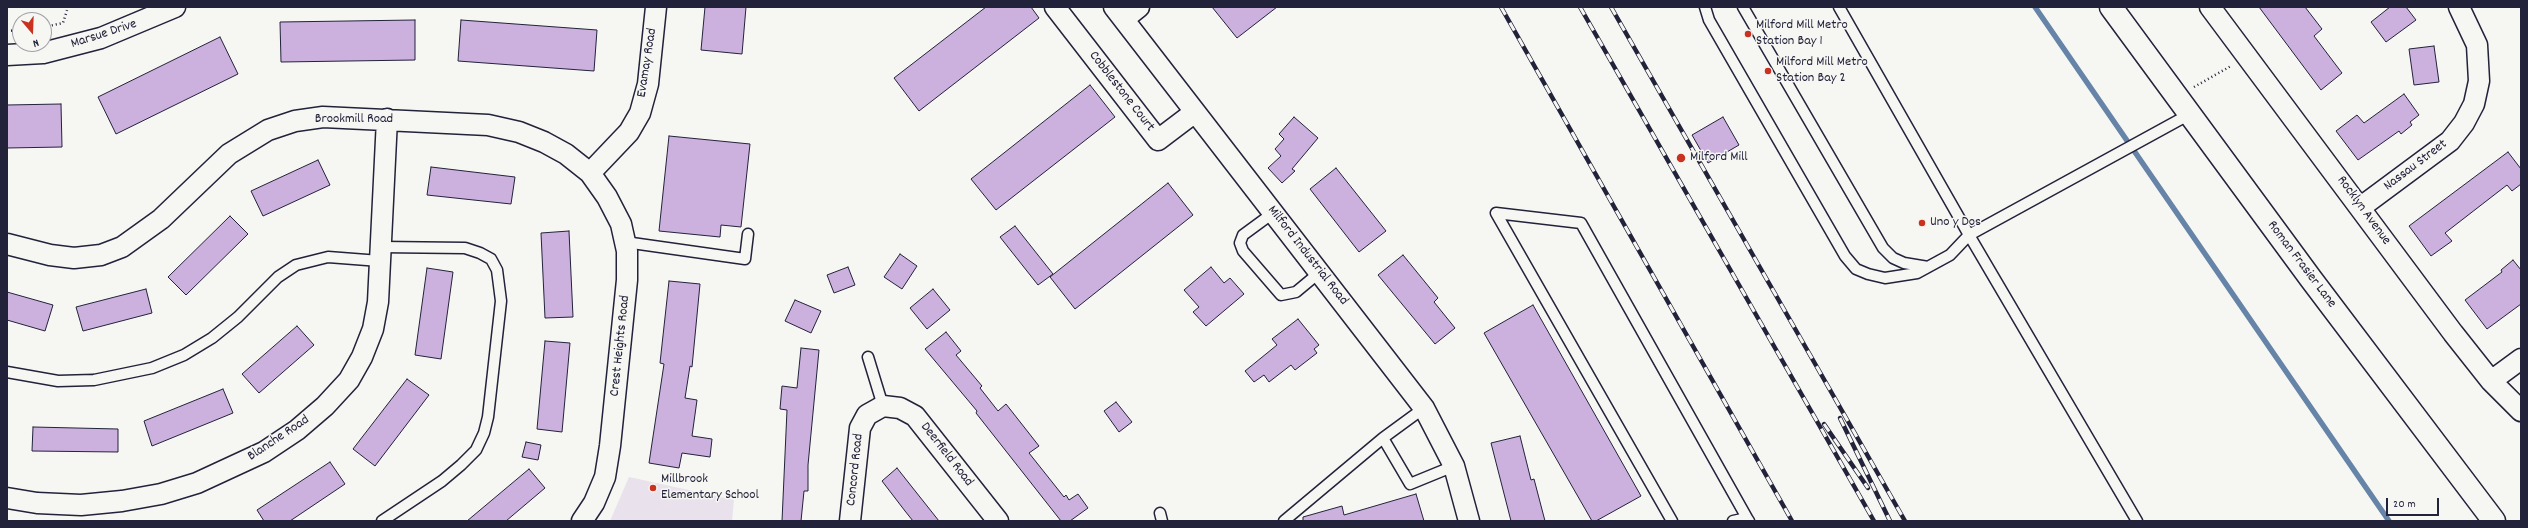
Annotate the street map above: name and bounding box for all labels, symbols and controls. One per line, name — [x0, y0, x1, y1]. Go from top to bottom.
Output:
north arrow — [12, 12, 52, 52]
street label: Marsue Drive — [69, 16, 139, 54]
place label: Milford Mill Metro Station Bay 1 — [1756, 18, 1848, 50]
street label: Evamay Road — [634, 27, 662, 99]
marker: Milford Mill Metro Station Bay 1 — [1743, 29, 1753, 39]
text: N — [30, 34, 41, 51]
street label: Cobblestone Court — [1084, 48, 1158, 136]
place label: Milford Mill Metro Station Bay 2 — [1776, 55, 1868, 88]
marker: Milford Mill Metro Station Bay 2 — [1763, 66, 1773, 76]
street label: Brookmill Road — [315, 112, 393, 128]
street label: Nassau Street — [2381, 137, 2451, 195]
place label: Milford Mill — [1690, 150, 1748, 166]
marker: Milford Mill — [1675, 152, 1687, 164]
street label: Rocklyn Avenue — [2332, 173, 2394, 249]
street label: Milford Industrial Road — [1263, 203, 1351, 309]
place label: Uno y Dos — [1930, 215, 1981, 231]
marker: Uno y Dos — [1917, 218, 1927, 228]
street label: Roman Frasier Lane — [2263, 218, 2339, 312]
street label: Crest Heights Road — [607, 295, 635, 397]
street label: Blanche Road — [245, 412, 313, 466]
street label: Deerfield Road — [916, 420, 976, 490]
street label: Concord Road — [844, 433, 868, 507]
place label: Millbrook Elementary School — [661, 472, 759, 504]
marker: Millbrook Elementary School — [648, 483, 658, 493]
scale bar — [2388, 490, 2441, 516]
text: 20 m — [2393, 496, 2416, 513]

